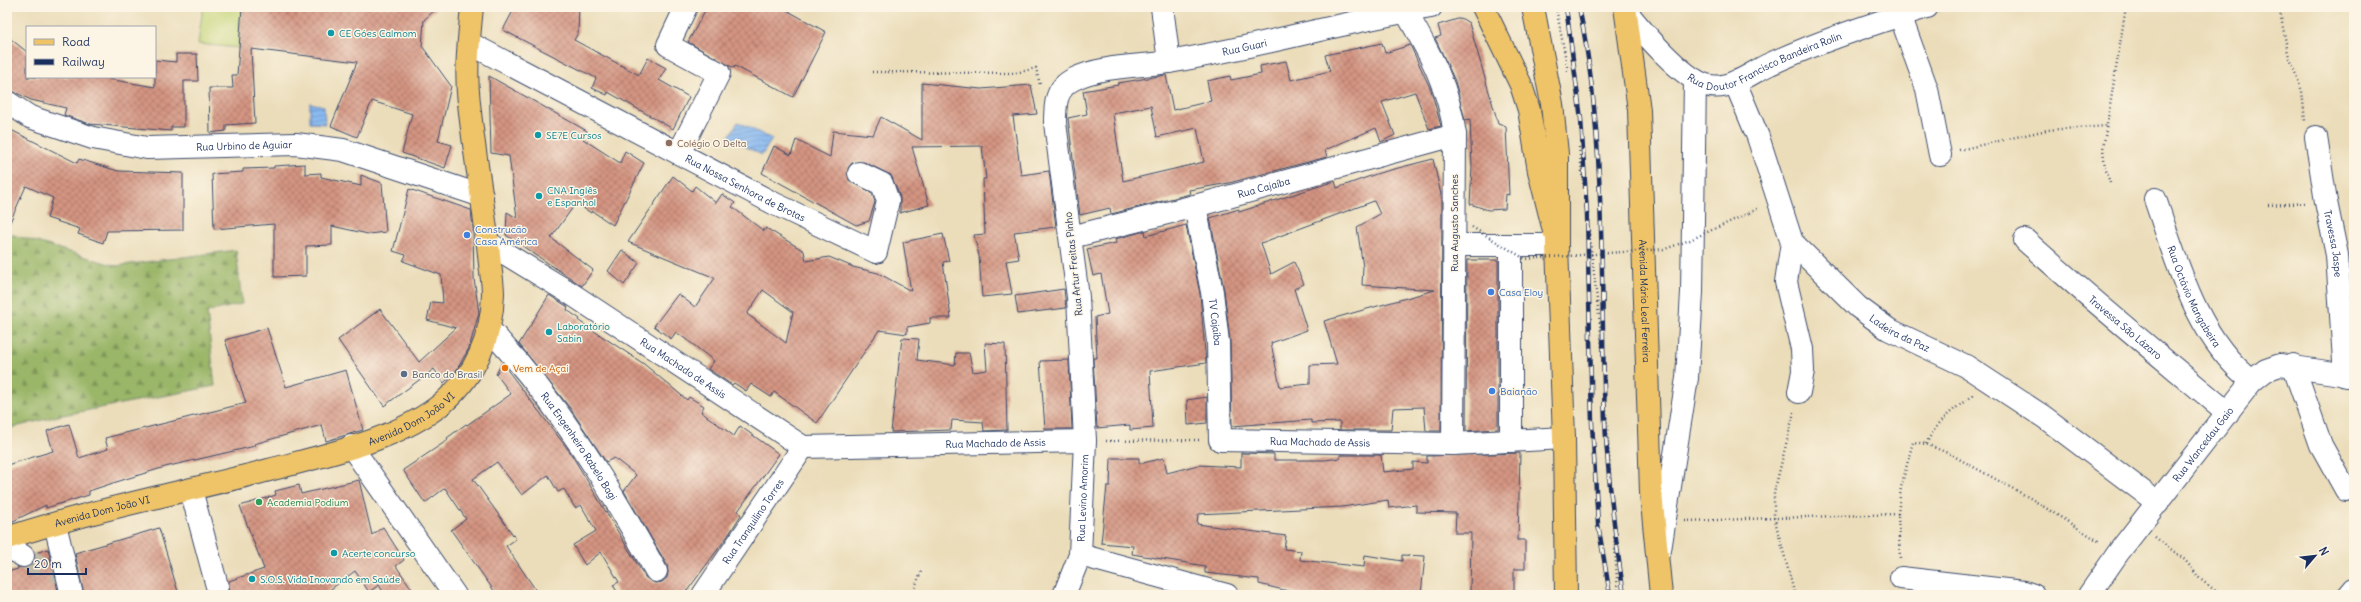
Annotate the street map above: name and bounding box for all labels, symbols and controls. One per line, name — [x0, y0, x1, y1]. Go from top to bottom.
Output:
legend — [26, 26, 156, 78]
place label: CE Góes Calmom — [339, 27, 417, 40]
marker: CE Góes Calmom — [326, 28, 336, 38]
street label: Rua Doutor Francisco Bandeira Rolin — [1685, 29, 1844, 93]
text: Road — [62, 34, 90, 49]
street label: Rua Guari — [1221, 36, 1268, 59]
text: Railway — [62, 54, 105, 69]
place label: SE7E Cursos — [546, 129, 602, 142]
marker: SE7E Cursos — [533, 130, 543, 140]
place label: Colégio O Delta — [677, 137, 747, 150]
street label: Rua Urbino de Aguiar — [196, 138, 292, 154]
marker: Colégio O Delta — [664, 138, 674, 148]
street label: Rua Nossa Senhora de Brotas — [683, 152, 808, 225]
street label: Rua Cajaíba — [1236, 174, 1292, 201]
street label: Rua Augusto Sanches — [1448, 174, 1461, 272]
place label: CNA Inglês e Espanhol — [547, 184, 598, 209]
marker: CNA Inglês e Espanhol — [534, 191, 544, 201]
street label: Travessa Jaspe — [2321, 209, 2344, 278]
street label: Rua Artur Freitas Pinho — [1062, 211, 1085, 317]
place label: Construcão Casa América — [475, 223, 538, 248]
marker: Construcão Casa América — [462, 230, 472, 240]
street label: Avenida Mário Leal Ferreira — [1636, 239, 1653, 363]
street label: Rua Octávio Mangabeira — [2164, 244, 2223, 350]
place label: Casa Eloy — [1499, 286, 1543, 299]
marker: Casa Eloy — [1486, 287, 1496, 297]
street label: Travessa São Lázaro — [2086, 293, 2165, 362]
street label: TV Cajaíba — [1206, 298, 1224, 346]
street label: Ladeira da Paz — [1867, 312, 1932, 355]
place label: Laboratório Sabin — [557, 320, 610, 345]
marker: Laboratório Sabin — [544, 327, 554, 337]
street label: Rua Machado de Assis — [638, 335, 729, 402]
place label: Vem de Açaí — [513, 362, 568, 375]
marker: Vem de Açaí — [500, 363, 510, 373]
place label: Banco do Brasil — [412, 368, 482, 381]
marker: Banco do Brasil — [399, 369, 409, 379]
place label: Baianão — [1500, 385, 1538, 398]
marker: Baianão — [1487, 386, 1497, 396]
street label: Avenida Dom João VI — [367, 390, 458, 448]
street label: Rua Engenheiro Rabelo Bagi — [538, 390, 620, 503]
street label: Rua Wancedau Gaio — [2170, 404, 2237, 485]
street label: Rua Machado de Assis — [1270, 435, 1371, 450]
street label: Rua Machado de Assis — [945, 436, 1046, 451]
street label: Rua Levino Amorim — [1075, 454, 1091, 542]
street label: Rua Tranquilino Torres — [720, 476, 787, 567]
street label: Avenida Dom João VI — [53, 493, 151, 530]
place label: Academia Podium — [267, 496, 349, 509]
marker: Academia Podium — [254, 497, 264, 507]
north arrow — [2295, 536, 2335, 576]
text: N — [2316, 545, 2332, 558]
place label: Acerte concurso — [342, 547, 416, 560]
marker: Acerte concurso — [329, 548, 339, 558]
scale bar — [28, 550, 86, 576]
text: 20 m — [34, 556, 62, 571]
place label: S.O.S. Vida Inovando em Saúde — [260, 573, 400, 586]
marker: S.O.S. Vida Inovando em Saúde — [247, 574, 257, 584]

